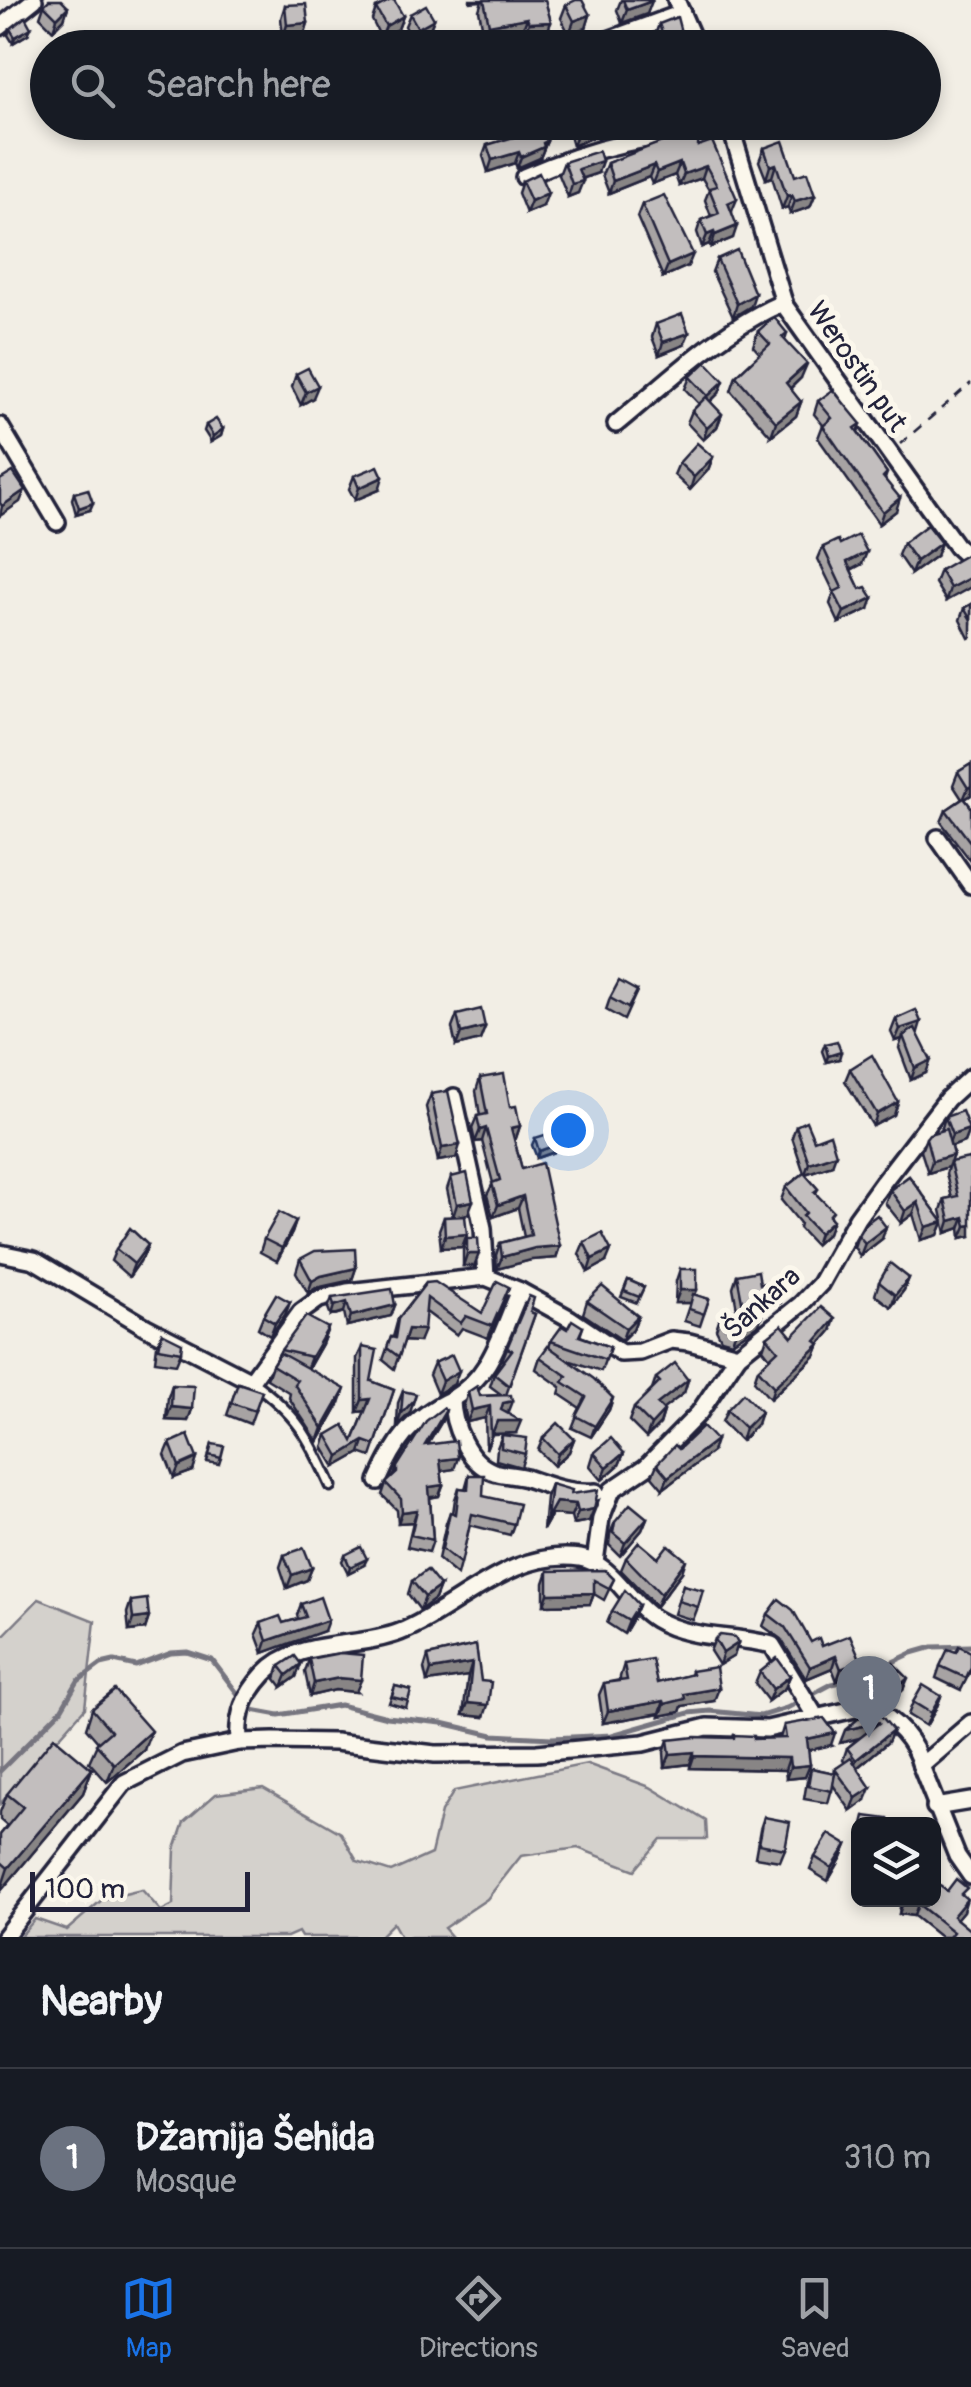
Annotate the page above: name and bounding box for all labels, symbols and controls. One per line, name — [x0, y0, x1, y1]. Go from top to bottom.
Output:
search box — [30, 30, 941, 140]
icon: search — [65, 58, 120, 113]
text: Search here — [145, 61, 331, 109]
street label: Werostin put — [799, 295, 915, 439]
your location — [543, 1105, 594, 1156]
street label: Šankara — [716, 1259, 808, 1347]
pin: 1 — [836, 1656, 902, 1738]
map controls — [851, 1817, 941, 1907]
button: layers — [851, 1817, 941, 1907]
scale bar — [30, 1867, 250, 1912]
text: 100 m — [45, 1872, 125, 1907]
text: Nearby — [40, 1976, 162, 2028]
text: Džamija Šehida — [135, 2114, 375, 2162]
text: 1 — [66, 2138, 79, 2178]
text: 310 m — [843, 2138, 931, 2178]
text: Mosque — [135, 2162, 236, 2202]
tab: Map — [121, 2271, 176, 2366]
tab: Directions — [419, 2271, 538, 2366]
tab: Saved — [780, 2271, 850, 2366]

